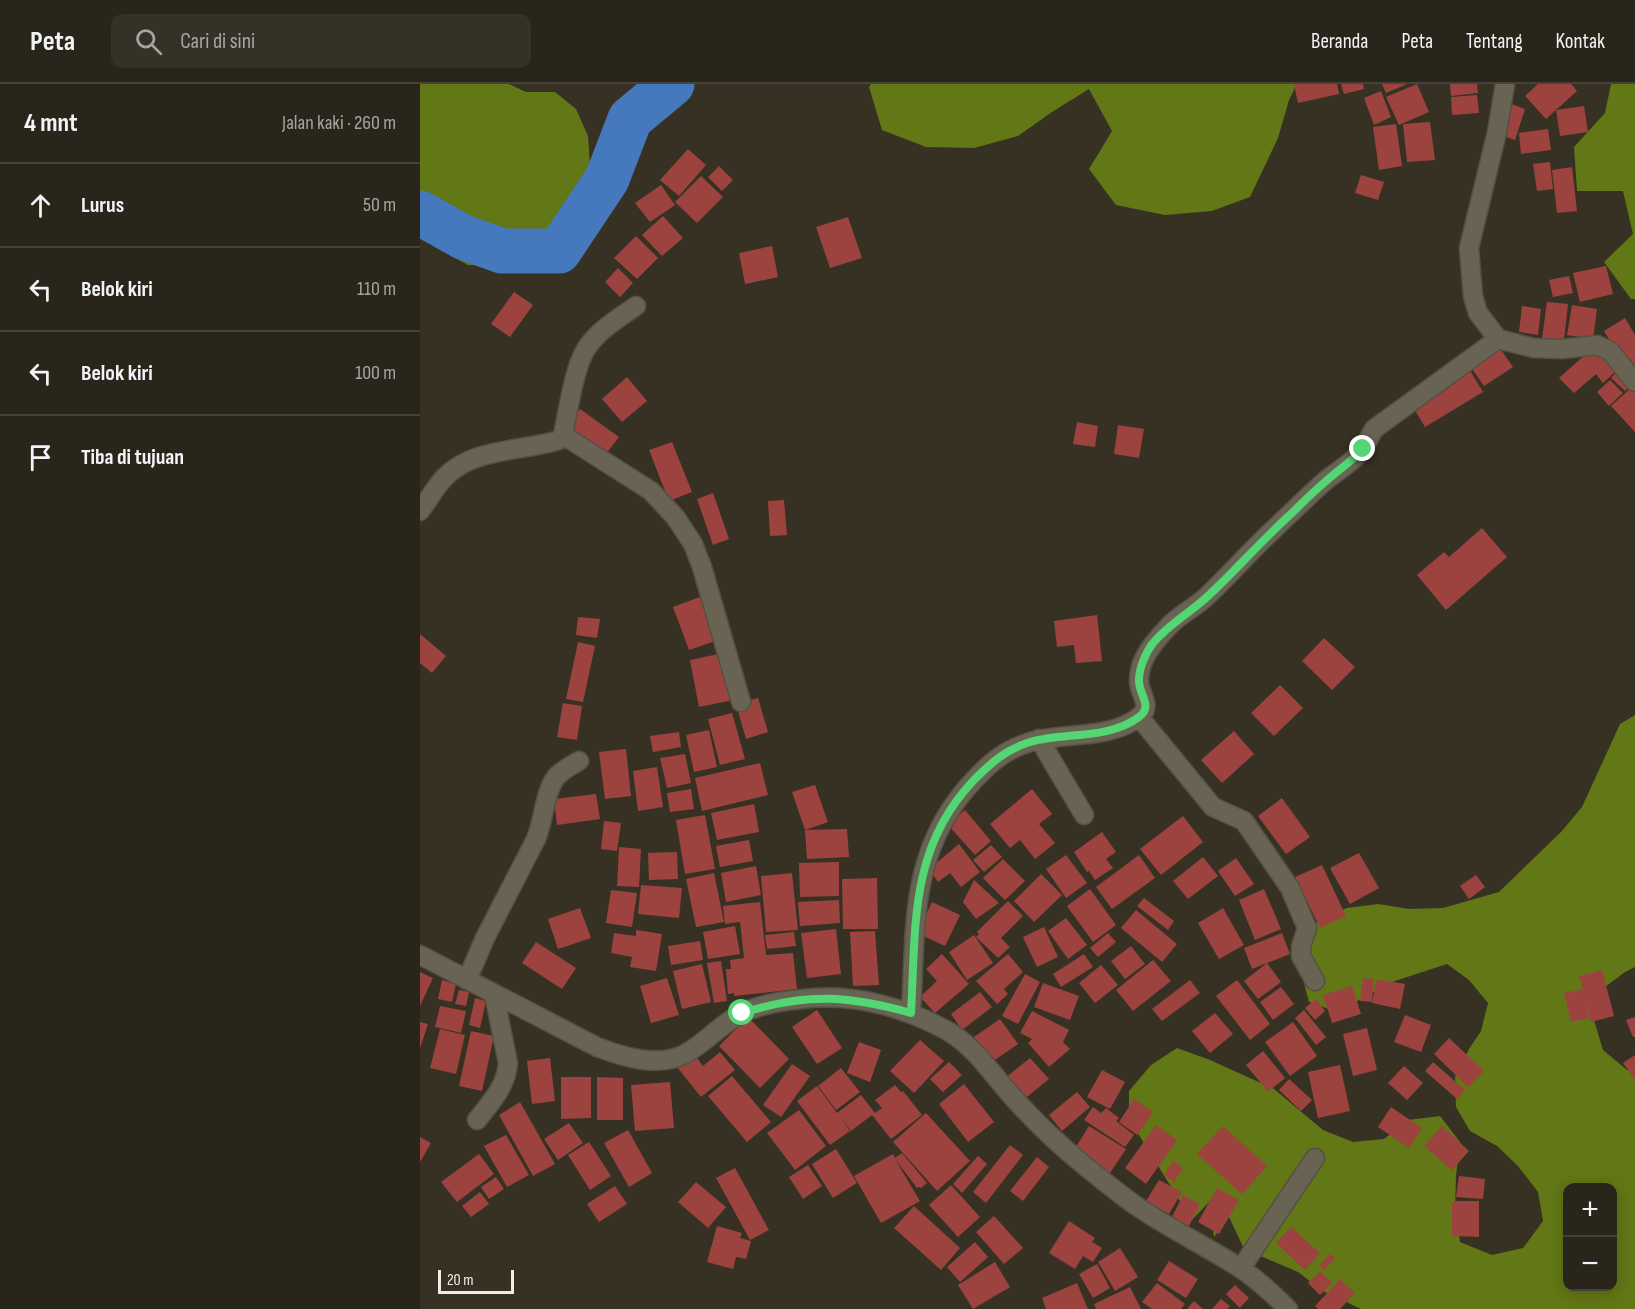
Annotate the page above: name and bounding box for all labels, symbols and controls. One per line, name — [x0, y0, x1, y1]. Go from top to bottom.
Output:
search box — [111, 14, 531, 68]
text: Peta — [30, 25, 75, 58]
icon: search — [132, 25, 165, 58]
text: Cari di sini — [180, 28, 255, 55]
text: Beranda — [1311, 29, 1368, 54]
text: Peta — [1401, 29, 1433, 54]
text: Tentang — [1466, 29, 1523, 54]
text: Kontak — [1556, 29, 1605, 54]
text: 4 mnt — [24, 108, 78, 139]
text: Jalan kaki · 260 m — [282, 111, 396, 135]
icon: ahead — [24, 189, 57, 222]
text: Lurus — [81, 192, 124, 219]
text: 50 m — [363, 193, 396, 217]
icon: left — [24, 273, 57, 306]
text: Belok kiri — [81, 276, 153, 303]
text: 110 m — [357, 277, 396, 301]
icon: left — [24, 357, 57, 390]
text: Belok kiri — [81, 360, 153, 387]
text: 100 m — [355, 361, 396, 385]
route end — [1349, 435, 1375, 461]
icon: arrive — [24, 441, 57, 474]
text: Tiba di tujuan — [81, 444, 184, 471]
route start — [728, 999, 754, 1025]
map controls — [1563, 1183, 1617, 1291]
button: + — [1563, 1183, 1617, 1237]
button: − — [1563, 1237, 1617, 1291]
scale bar — [438, 1267, 514, 1294]
text: 20 m — [447, 1271, 474, 1290]

